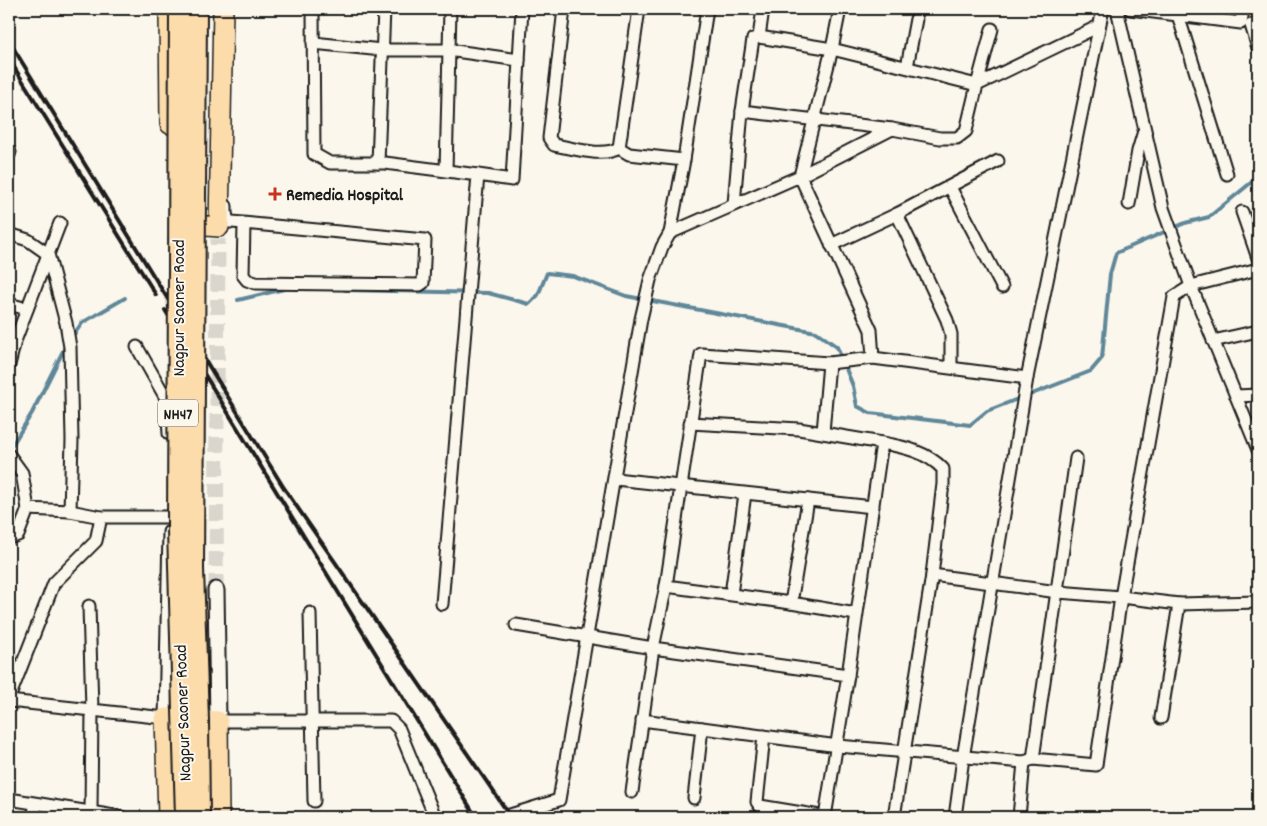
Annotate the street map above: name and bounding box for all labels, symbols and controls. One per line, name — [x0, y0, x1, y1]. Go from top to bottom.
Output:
place label: Remedia Hospital — [286, 184, 404, 209]
marker: Remedia Hospital — [268, 187, 282, 201]
street label: Nagpur Saoner Road — [168, 239, 193, 377]
road number: NH47 — [158, 399, 198, 426]
street label: Nagpur Saoner Road — [170, 644, 199, 782]

